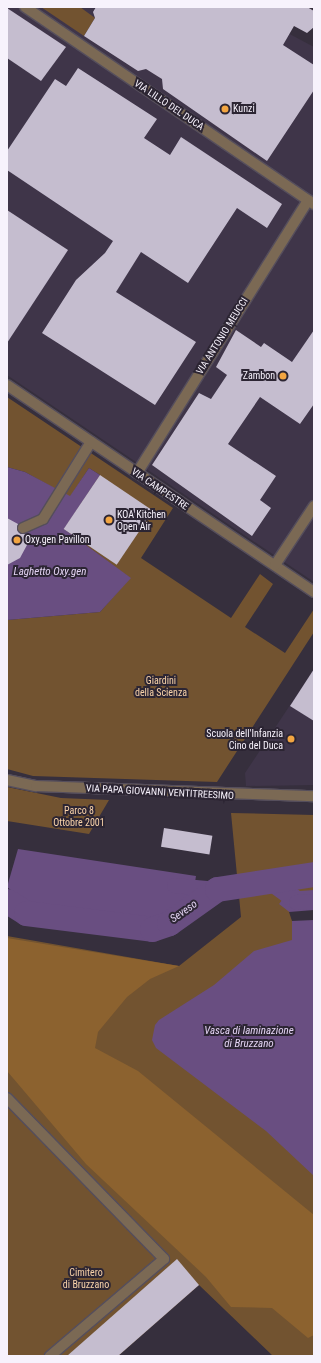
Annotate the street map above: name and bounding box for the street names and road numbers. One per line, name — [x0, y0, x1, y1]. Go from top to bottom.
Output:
street label: VIA LILLO DEL DUCA — [132, 77, 206, 133]
street label: VIA ANTONIO MEUCCI — [194, 295, 250, 377]
street label: VIA CAMPESTRE — [129, 465, 191, 513]
street label: VIA PAPA GIOVANNI VENTITREESIMO — [86, 782, 234, 802]

